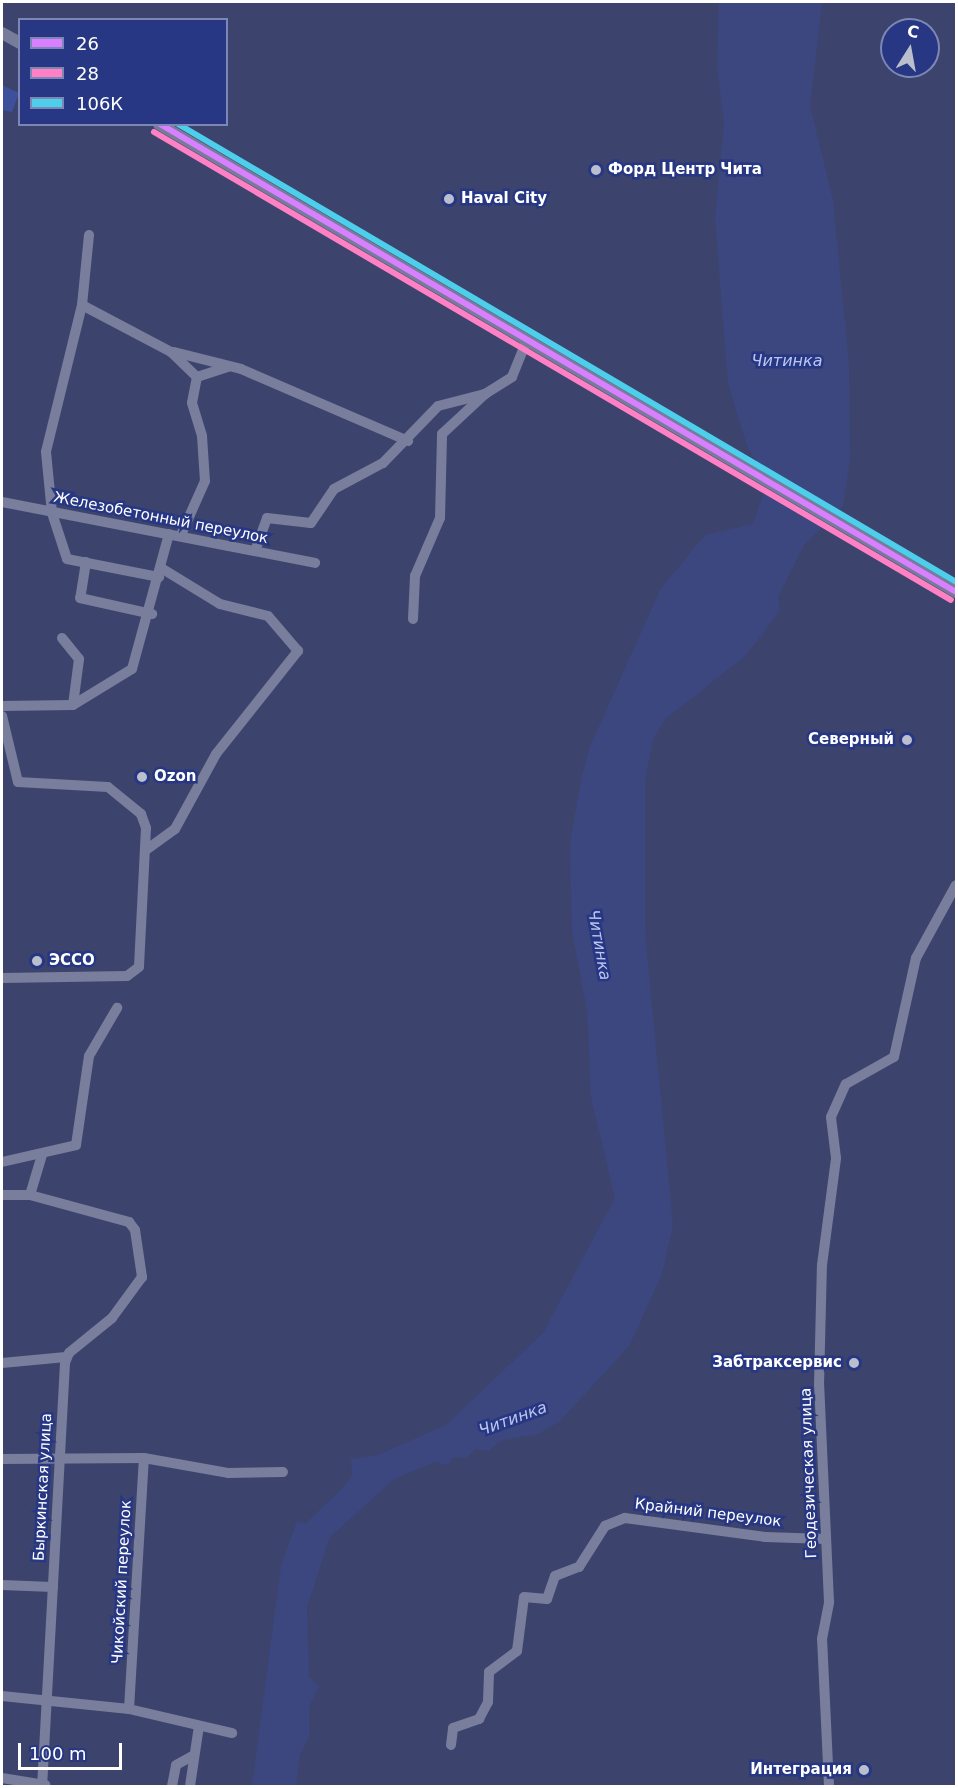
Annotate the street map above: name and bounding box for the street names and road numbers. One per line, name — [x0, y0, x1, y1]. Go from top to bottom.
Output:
street label: Железобетонный переулок — [52, 488, 270, 548]
street label: Геодезическая улица — [797, 1387, 821, 1559]
street label: Быркинская улица — [30, 1413, 56, 1561]
street label: Крайний переулок — [634, 1495, 782, 1531]
street label: Чикойский переулок — [109, 1500, 135, 1664]

